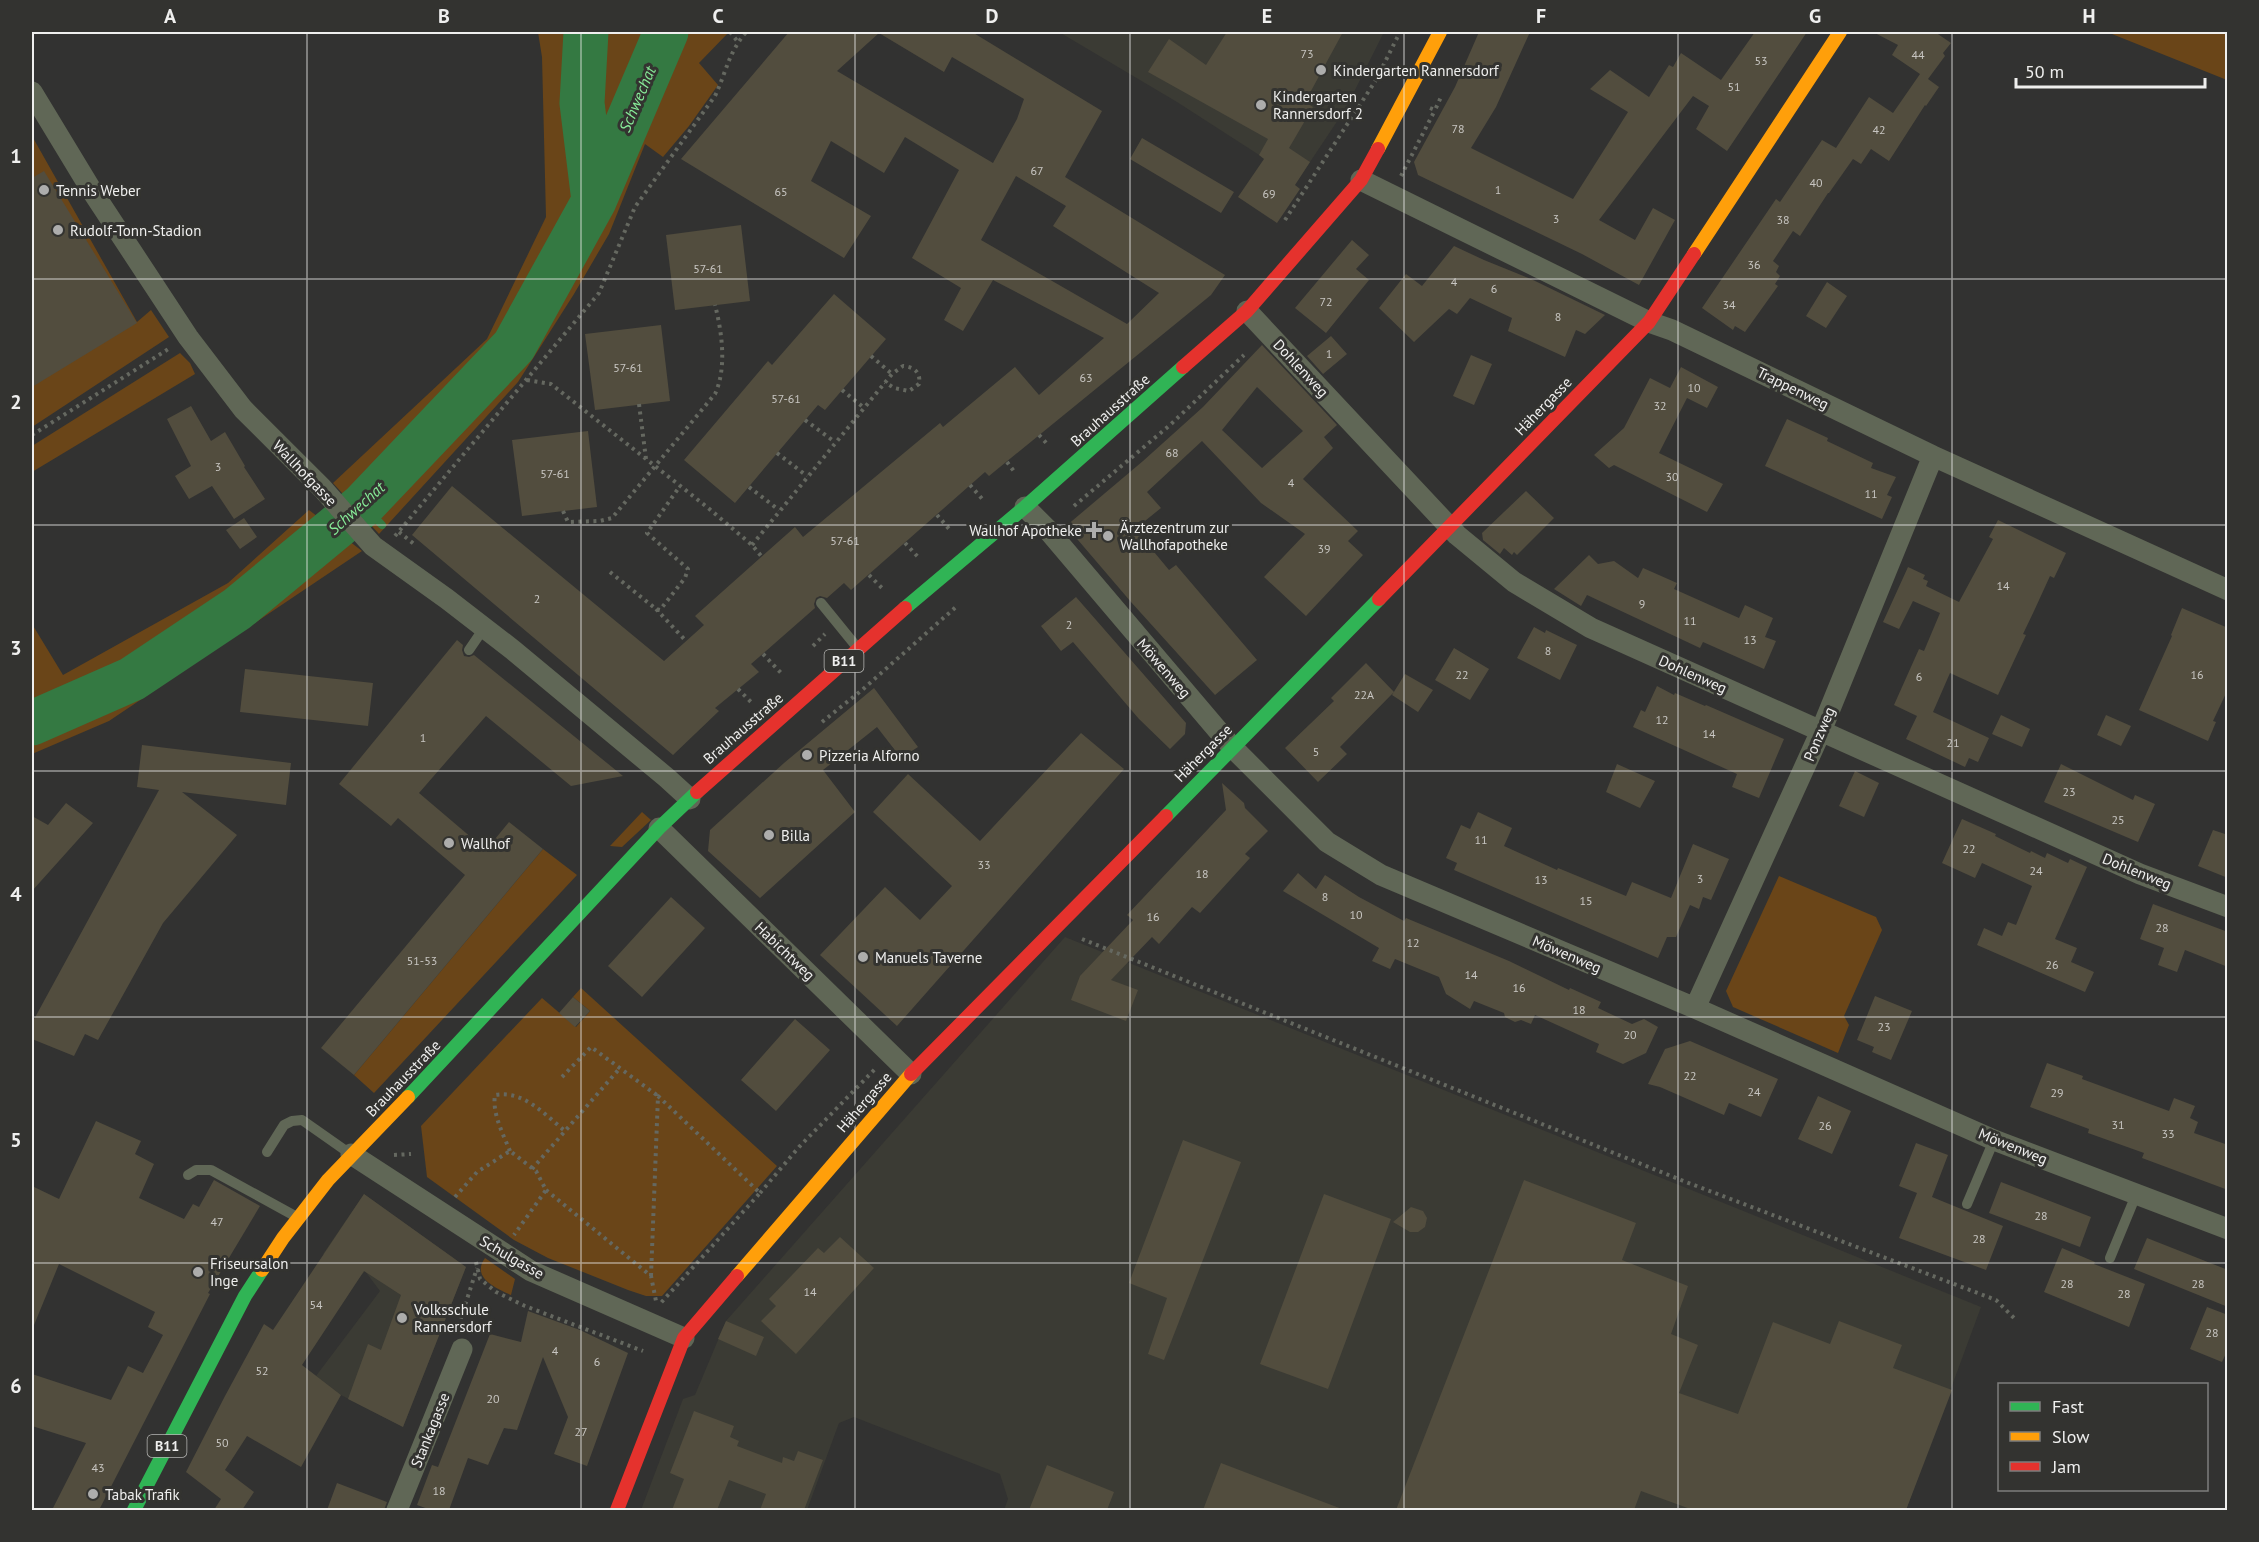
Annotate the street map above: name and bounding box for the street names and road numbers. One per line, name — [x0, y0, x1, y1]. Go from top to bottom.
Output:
street label: Dohlenweg — [1269, 335, 1333, 401]
street label: Trappenweg — [1754, 362, 1832, 414]
street label: Brauhausstraße — [1067, 370, 1153, 450]
street label: Hähergasse — [1510, 373, 1576, 439]
street label: Wallhofgasse — [269, 436, 341, 510]
street label: Möwenweg — [1133, 634, 1195, 702]
road number: B11 — [824, 650, 864, 672]
street label: Dohlenweg — [1656, 651, 1730, 697]
street label: Brauhausstraße — [699, 688, 787, 768]
street label: Ponzweg — [1799, 704, 1839, 764]
street label: Hähergasse — [1170, 720, 1236, 786]
street label: Dohlenweg — [2100, 849, 2174, 893]
street label: Habichtweg — [751, 918, 819, 984]
street label: Möwenweg — [1530, 931, 1604, 977]
street label: Brauhausstraße — [361, 1035, 445, 1121]
street label: Hähergasse — [832, 1068, 896, 1136]
street label: Möwenweg — [1976, 1124, 2050, 1168]
street label: Schulgasse — [476, 1231, 548, 1283]
street label: Stankagasse — [406, 1390, 454, 1470]
road number: B11 — [148, 1435, 186, 1457]

